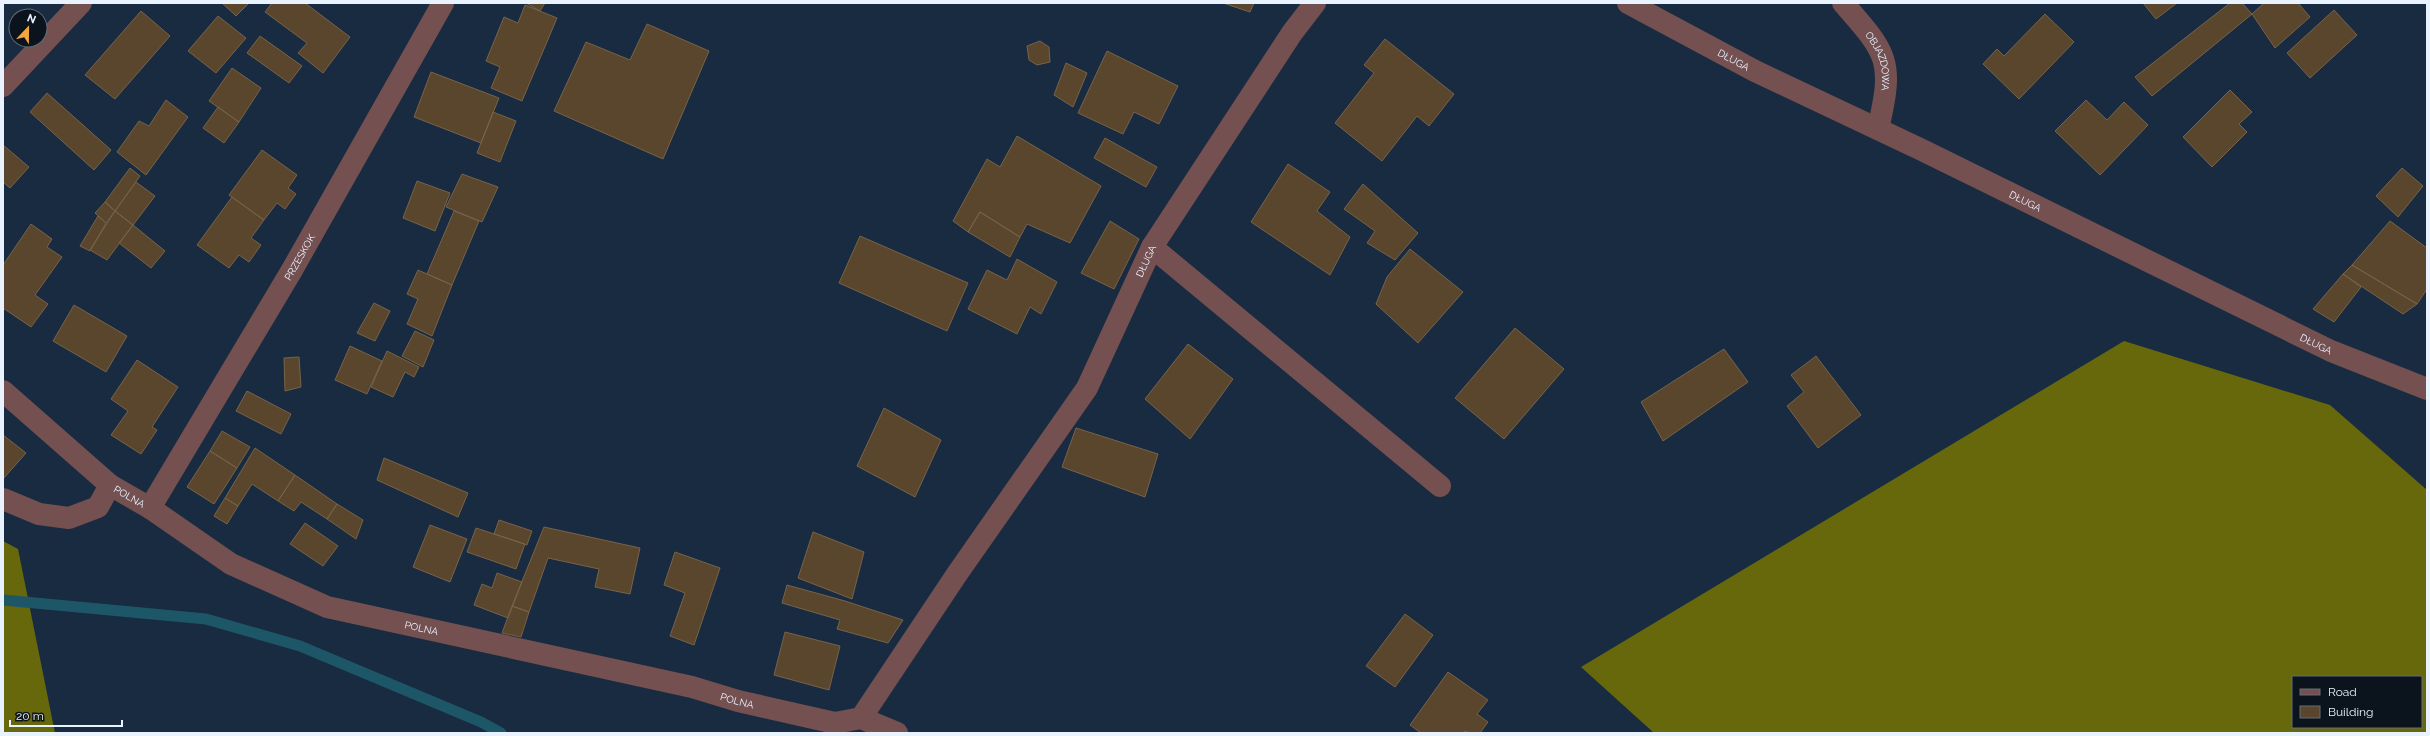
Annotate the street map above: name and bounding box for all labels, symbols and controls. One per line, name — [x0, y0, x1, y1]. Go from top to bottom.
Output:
north arrow — [8, 8, 48, 48]
text: N — [25, 12, 38, 27]
street label: OBJAZDOWA — [1863, 29, 1891, 91]
street label: DŁUGA — [1716, 47, 1751, 73]
street label: DŁUGA — [2007, 189, 2043, 214]
street label: PRZESKOK — [282, 232, 317, 282]
street label: DŁUGA — [1134, 243, 1158, 279]
street label: DŁUGA — [2298, 332, 2334, 357]
street label: POLNA — [112, 483, 147, 510]
street label: POLNA — [404, 619, 439, 637]
legend — [2292, 676, 2422, 728]
text: Road — [2328, 685, 2357, 699]
street label: POLNA — [719, 691, 755, 710]
scale bar — [10, 702, 122, 728]
text: Building — [2328, 705, 2374, 719]
text: 20 m — [16, 709, 44, 723]

